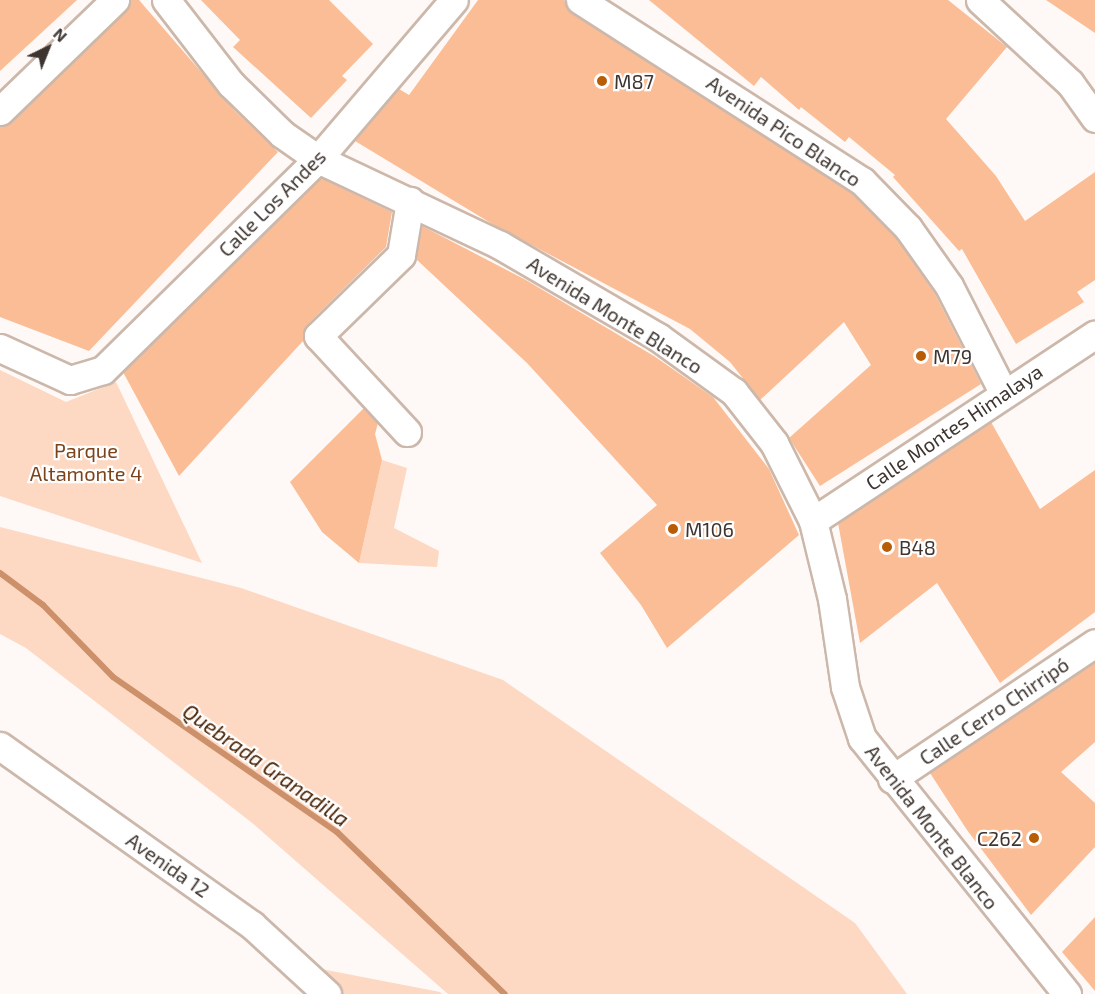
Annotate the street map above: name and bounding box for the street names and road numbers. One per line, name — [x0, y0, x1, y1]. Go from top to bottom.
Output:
street label: Avenida Pico Blanco — [702, 70, 866, 192]
street label: Calle Los Andes — [213, 144, 331, 262]
street label: Avenida Monte Blanco — [523, 251, 707, 379]
street label: Calle Montes Himalaya — [861, 359, 1047, 495]
street label: Calle Cerro Chirripó — [915, 652, 1073, 770]
street label: Avenida Monte Blanco — [860, 740, 1004, 914]
street label: Avenida 12 — [122, 828, 214, 902]

